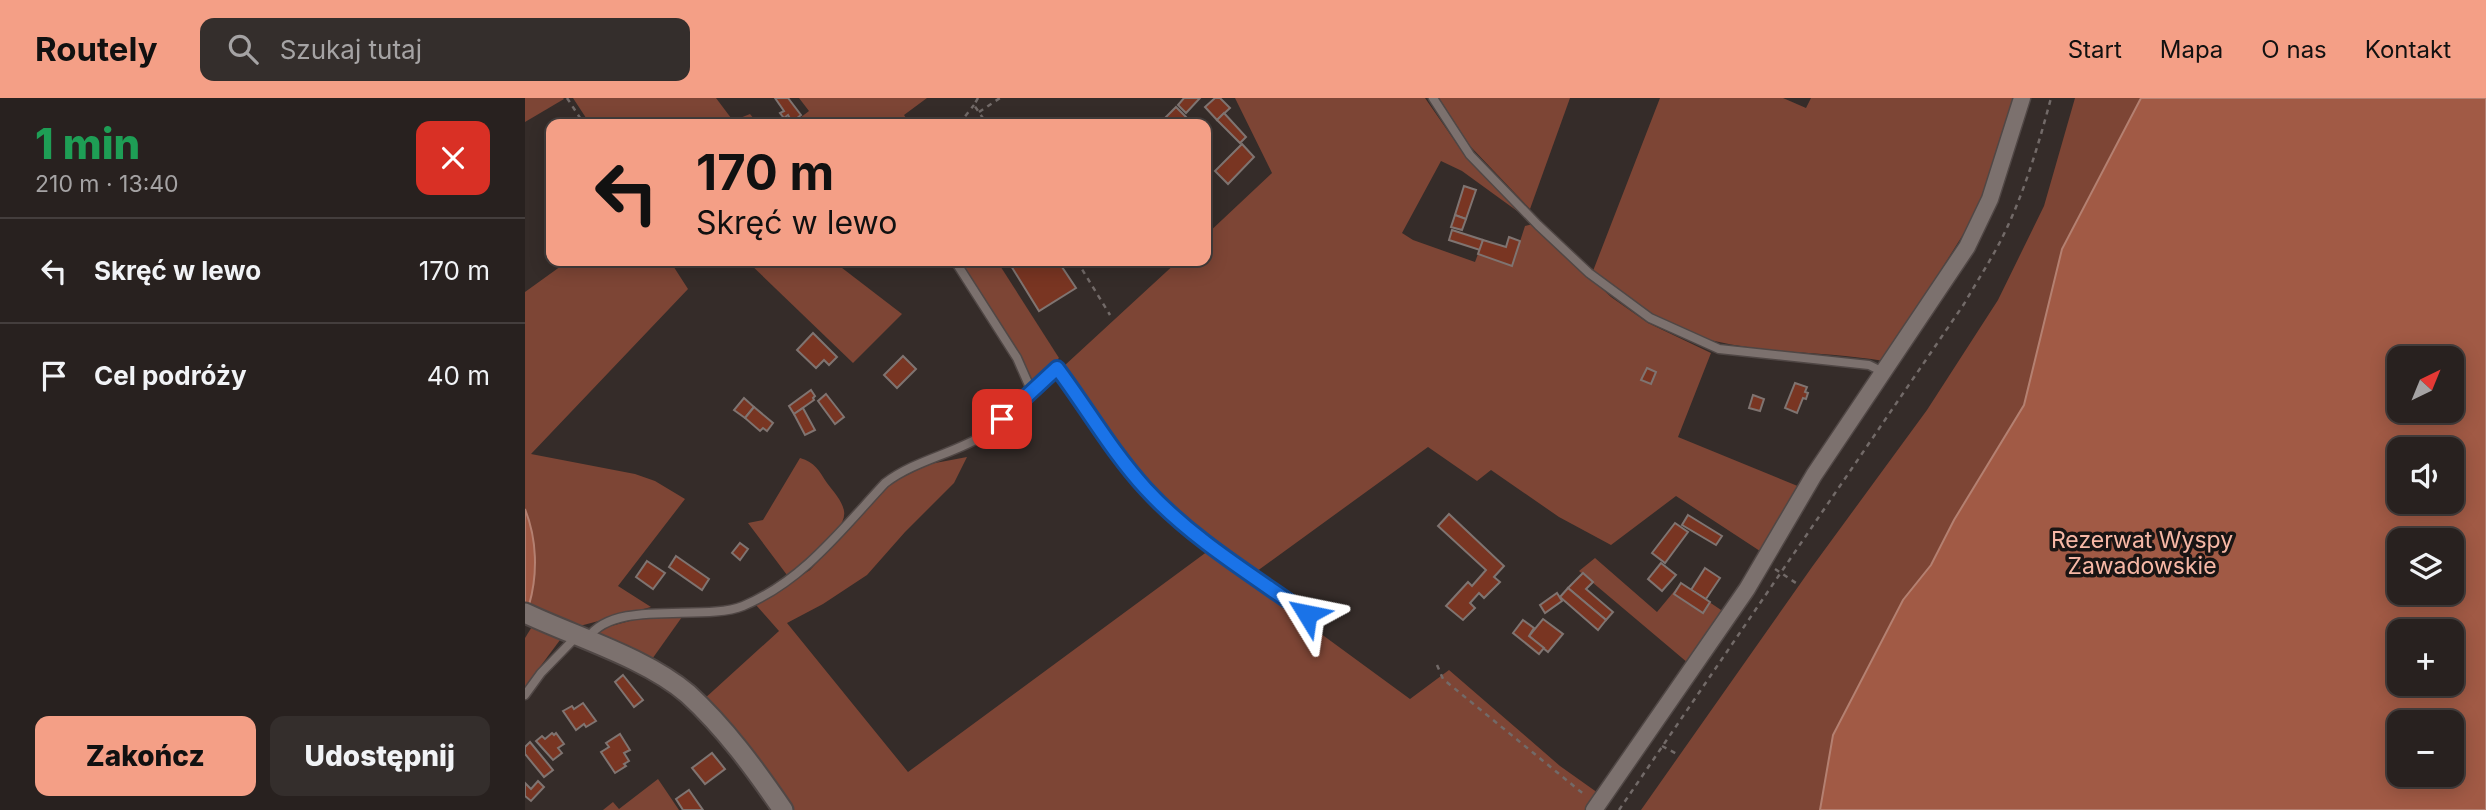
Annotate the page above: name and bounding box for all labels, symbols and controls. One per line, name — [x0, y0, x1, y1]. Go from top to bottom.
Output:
search box — [200, 18, 690, 81]
text: Routely — [35, 29, 158, 69]
icon: search — [224, 30, 262, 68]
text: Szukaj tutaj — [280, 34, 422, 65]
text: Start — [2068, 35, 2122, 64]
text: Mapa — [2160, 35, 2223, 64]
text: O nas — [2261, 35, 2327, 64]
text: Kontakt — [2365, 35, 2451, 64]
text: 1 min — [35, 118, 140, 169]
button: close — [416, 121, 490, 195]
text: 170 m — [696, 143, 834, 202]
icon: left — [581, 147, 672, 238]
text: 210 m · 13:40 — [35, 170, 179, 198]
text: Skręć w lewo — [696, 203, 897, 242]
icon: left — [35, 252, 73, 290]
text: Skręć w lewo — [94, 255, 261, 286]
text: 170 m — [419, 255, 490, 286]
north arrow — [2387, 346, 2464, 424]
map controls — [2387, 346, 2464, 787]
icon: arrive — [35, 357, 73, 395]
text: Cel podróży — [94, 360, 247, 391]
text: 40 m — [427, 360, 490, 391]
pin — [972, 389, 1032, 449]
icon: arrive — [983, 400, 1021, 438]
button: sound — [2387, 437, 2464, 514]
park label: Rezerwat Wyspy Zawadowskie — [2051, 526, 2233, 580]
button: layers — [2387, 528, 2464, 605]
position arrow — [1270, 577, 1344, 651]
button: + — [2387, 619, 2464, 696]
button: − — [2387, 710, 2464, 787]
button: Zakończ — [35, 716, 256, 796]
button: Udostępnij — [270, 716, 490, 796]

